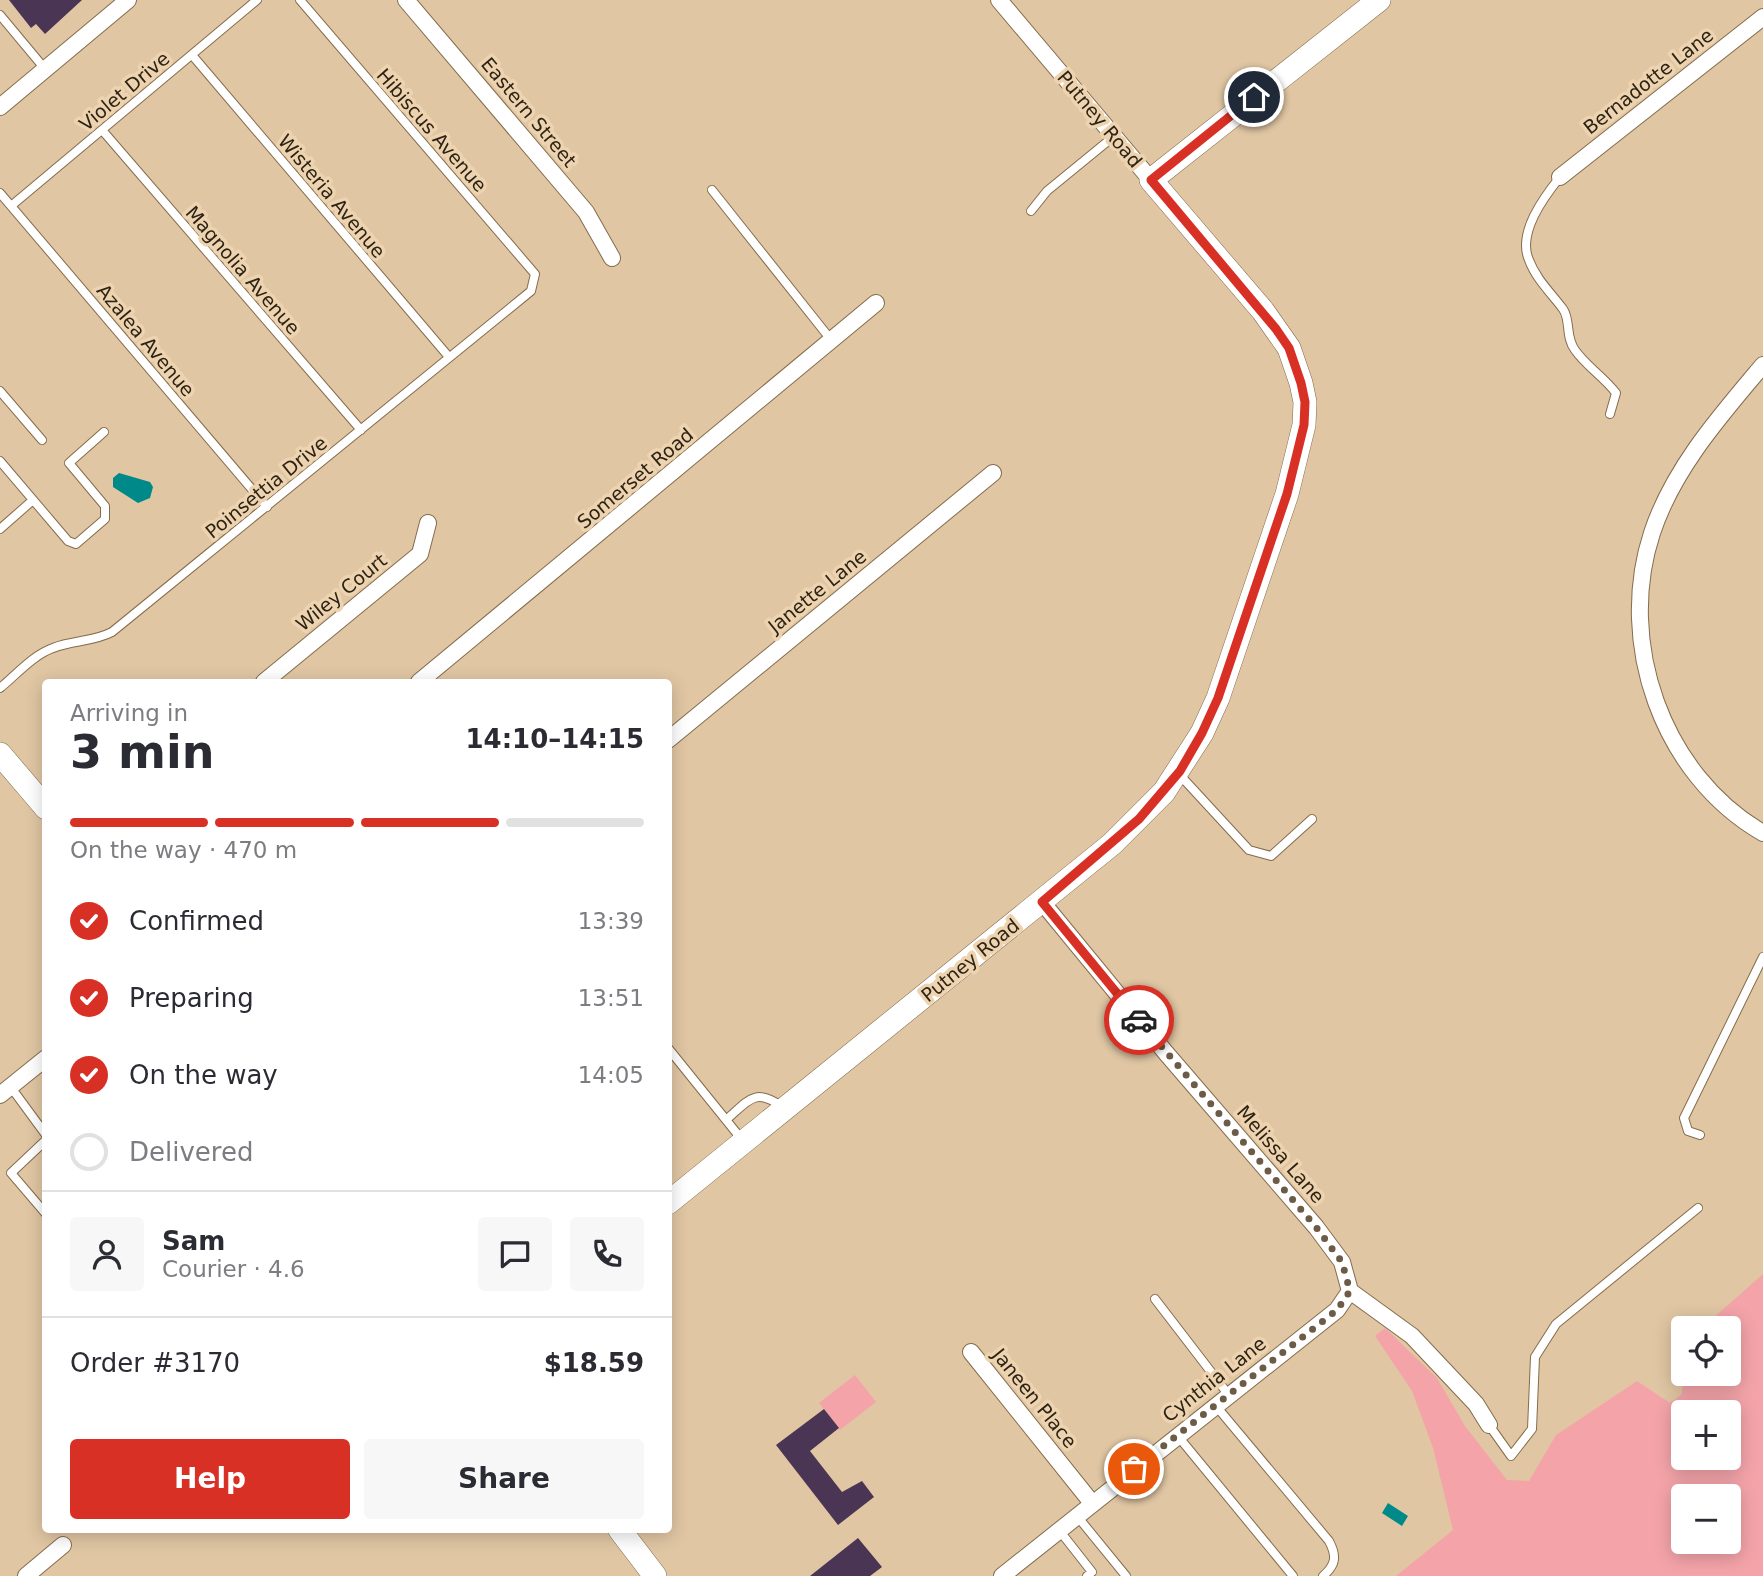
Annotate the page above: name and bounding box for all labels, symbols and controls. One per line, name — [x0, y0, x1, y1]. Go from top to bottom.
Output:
street label: Bernadotte Lane — [1579, 24, 1717, 138]
street label: Violet Drive — [75, 47, 173, 135]
street label: Eastern Street — [477, 53, 581, 171]
street label: Hibiscus Avenue — [373, 64, 491, 196]
street label: Putney Road — [1053, 66, 1147, 172]
pin — [1224, 67, 1284, 127]
icon: home — [1235, 78, 1273, 116]
street label: Wisteria Avenue — [274, 130, 390, 262]
street label: Magnolia Avenue — [181, 201, 305, 339]
street label: Azalea Avenue — [93, 279, 199, 401]
street label: Somerset Road — [573, 423, 697, 533]
street label: Poinsettia Drive — [201, 431, 331, 543]
street label: Janette Lane — [763, 545, 870, 638]
street label: Wiley Court — [291, 549, 391, 635]
text: Arriving in — [70, 700, 188, 726]
text: 14:10–14:15 — [465, 724, 644, 754]
text: 3 min — [70, 725, 214, 779]
text: On the way · 470 m — [70, 837, 297, 863]
icon: check — [70, 902, 108, 940]
text: Confirmed — [129, 906, 264, 936]
text: 13:39 — [578, 908, 644, 934]
street label: Putney Road — [917, 914, 1023, 1006]
icon: check — [70, 979, 108, 1017]
text: Preparing — [129, 983, 254, 1013]
text: 13:51 — [578, 985, 644, 1011]
courier — [1104, 985, 1174, 1055]
icon: car — [1120, 1001, 1158, 1039]
icon: check — [70, 1056, 108, 1094]
text: On the way — [129, 1060, 278, 1090]
text: 14:05 — [578, 1062, 644, 1088]
street label: Melissa Lane — [1233, 1101, 1329, 1207]
text: Delivered — [129, 1137, 253, 1167]
button: person — [70, 1217, 144, 1291]
button: chat — [478, 1217, 552, 1291]
button: phone — [570, 1217, 644, 1291]
text: Sam — [162, 1226, 225, 1256]
text: Courier · 4.6 — [162, 1256, 305, 1282]
map controls — [1671, 1316, 1741, 1554]
button: locate — [1671, 1316, 1741, 1386]
street label: Cynthia Lane — [1158, 1332, 1270, 1426]
street label: Janeen Place — [988, 1343, 1082, 1452]
text: Order #3170 — [70, 1348, 240, 1378]
text: $18.59 — [544, 1348, 644, 1378]
button: + — [1671, 1400, 1741, 1470]
button: Help — [70, 1439, 350, 1519]
button: Share — [364, 1439, 644, 1519]
pin — [1104, 1439, 1164, 1499]
icon: bag — [1115, 1450, 1153, 1488]
button: − — [1671, 1484, 1741, 1554]

